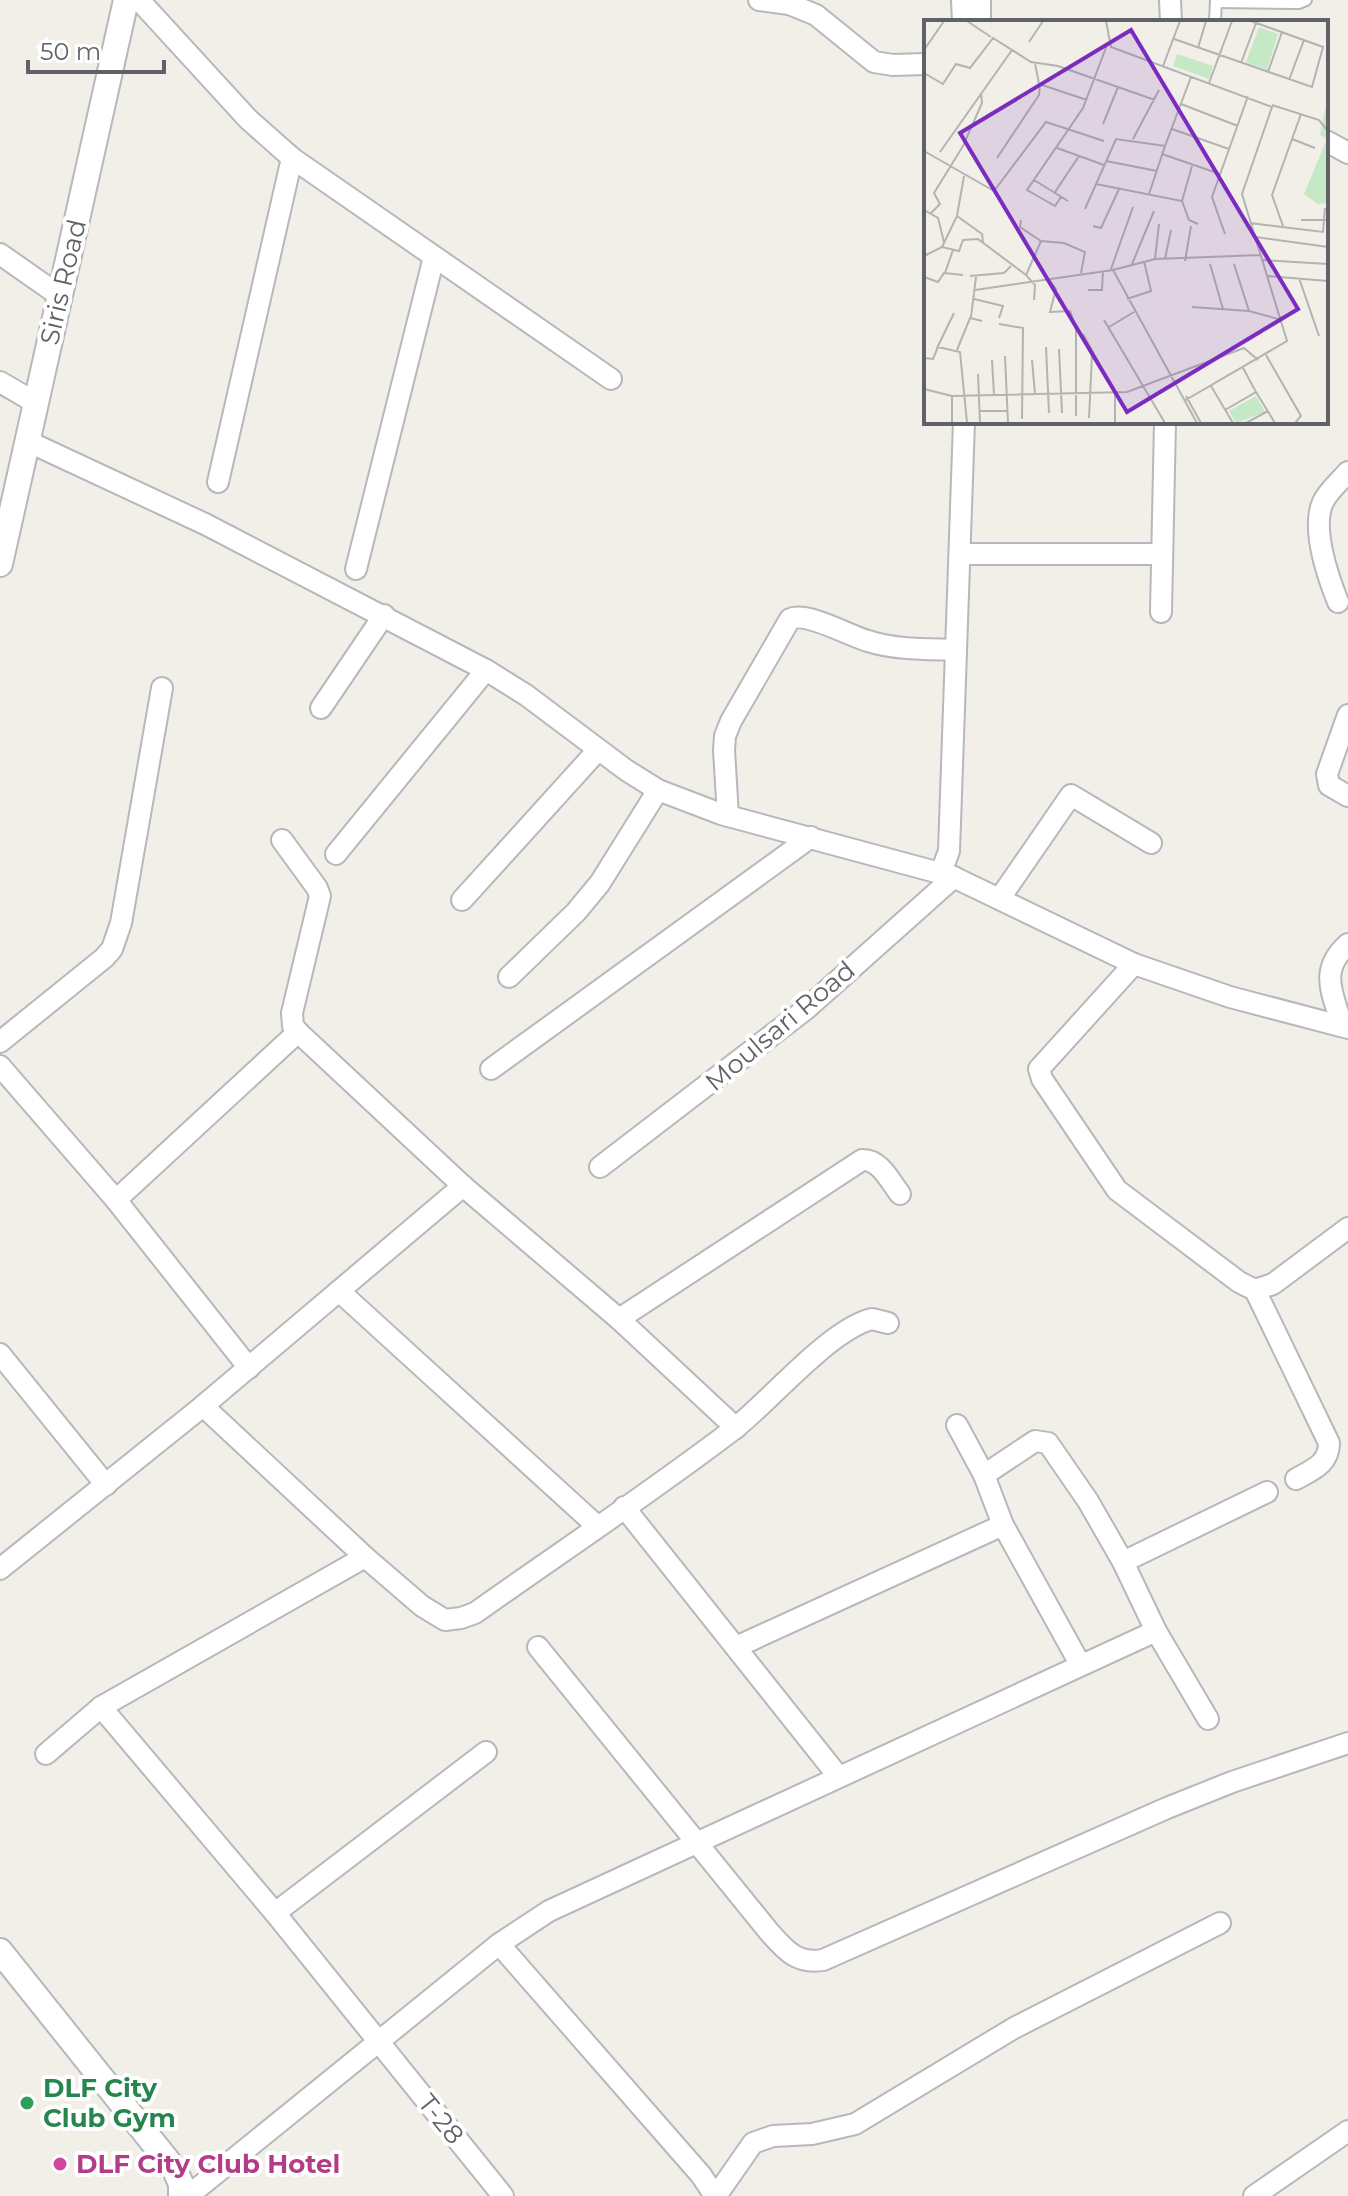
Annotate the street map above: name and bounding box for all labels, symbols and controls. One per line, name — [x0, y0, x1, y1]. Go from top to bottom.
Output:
inset map — [924, 20, 1328, 424]
scale bar — [28, 24, 164, 74]
text: 50 m — [40, 37, 101, 66]
street label: Siris Road — [33, 216, 93, 348]
street label: Moulsari Road — [699, 954, 861, 1098]
place label: DLF City Club Gym — [43, 2072, 176, 2134]
street label: T-28 — [411, 2088, 471, 2150]
marker: DLF City Club Gym — [18, 2094, 36, 2112]
place label: DLF City Club Hotel — [76, 2148, 340, 2180]
marker: DLF City Club Hotel — [51, 2155, 69, 2173]

